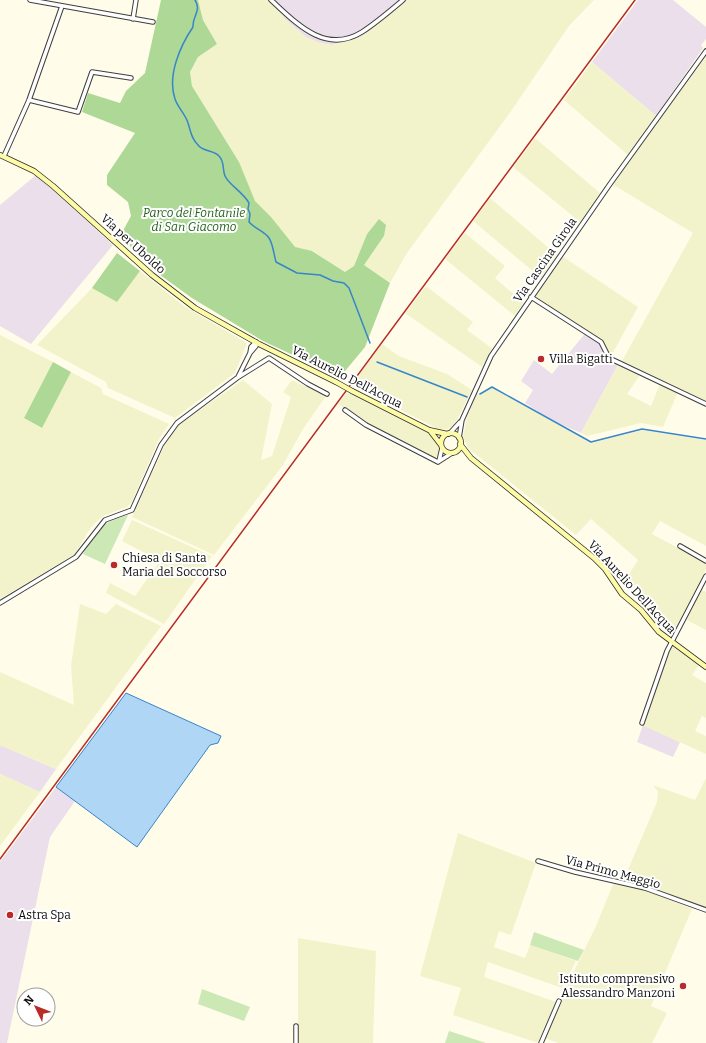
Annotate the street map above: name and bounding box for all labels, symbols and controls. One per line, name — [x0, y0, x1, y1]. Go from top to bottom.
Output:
park label: Parco del Fontanile di San Giacomo — [143, 206, 245, 234]
street label: Via per Uboldo — [98, 211, 168, 277]
street label: Via Cascina Girola — [511, 215, 580, 305]
street label: Via Aurelio Dell'Acqua — [289, 343, 405, 411]
place label: Villa Bigatti — [549, 352, 613, 366]
marker: Villa Bigatti — [536, 354, 546, 364]
street label: Via Aurelio Dell'Acqua — [585, 538, 679, 637]
place label: Chiesa di Santa Maria del Soccorso — [122, 551, 227, 579]
marker: Chiesa di Santa Maria del Soccorso — [109, 560, 119, 570]
street label: Via Primo Maggio — [564, 853, 662, 891]
place label: Astra Spa — [18, 908, 71, 922]
marker: Astra Spa — [5, 910, 15, 920]
place label: Istituto comprensivo Alessandro Manzoni — [559, 972, 675, 1000]
marker: Istituto comprensivo Alessandro Manzoni — [678, 981, 688, 991]
north arrow — [16, 987, 56, 1027]
text: N — [21, 993, 37, 1008]

